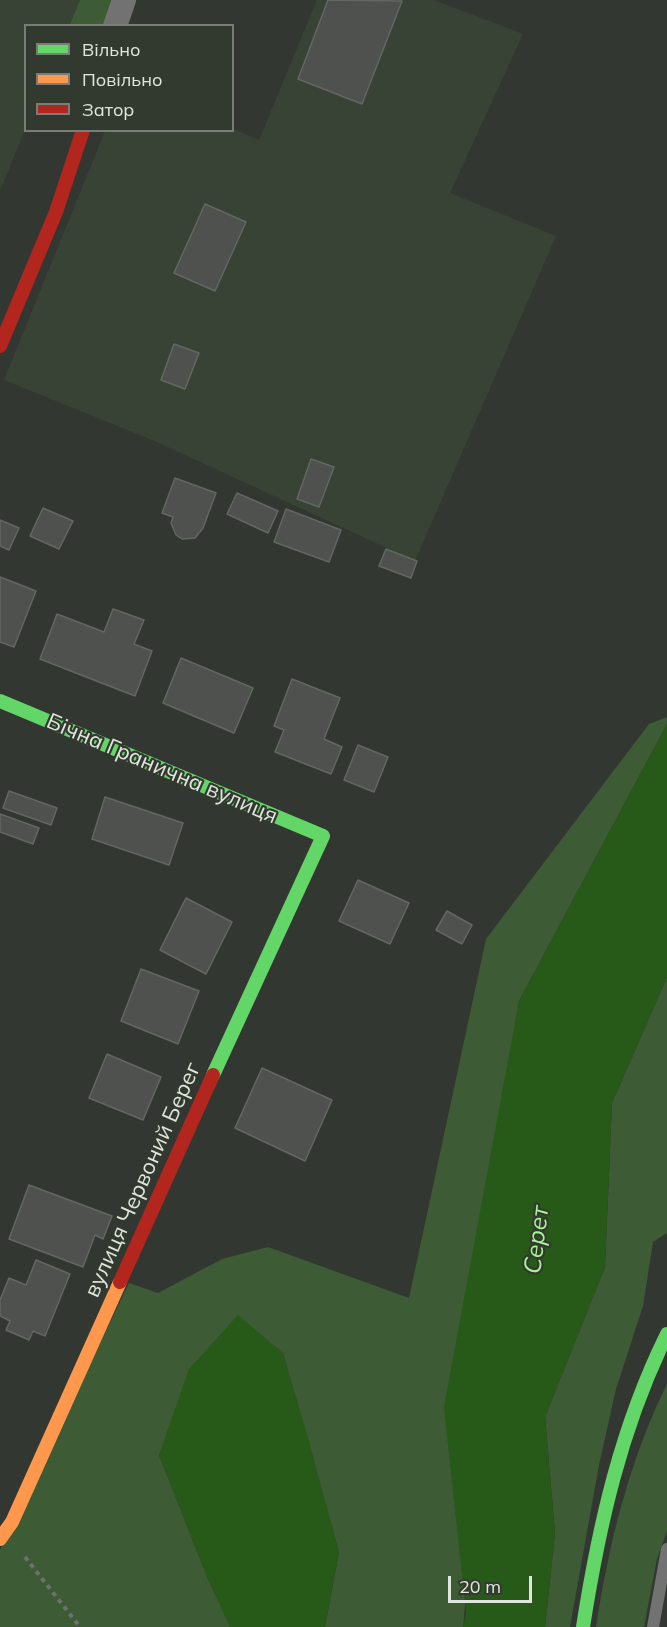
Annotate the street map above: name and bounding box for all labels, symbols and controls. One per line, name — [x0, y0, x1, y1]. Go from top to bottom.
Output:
legend — [24, 24, 234, 132]
text: Вільно — [82, 38, 140, 61]
text: Повільно — [82, 68, 162, 91]
text: Затор — [82, 98, 134, 121]
street label: Бічна Гранична вулиця — [43, 708, 281, 830]
street label: вулиця Червоний Берег — [79, 1059, 207, 1301]
water label: Серет — [519, 1204, 555, 1276]
scale bar — [451, 1564, 535, 1602]
text: 20 m — [459, 1575, 501, 1598]

